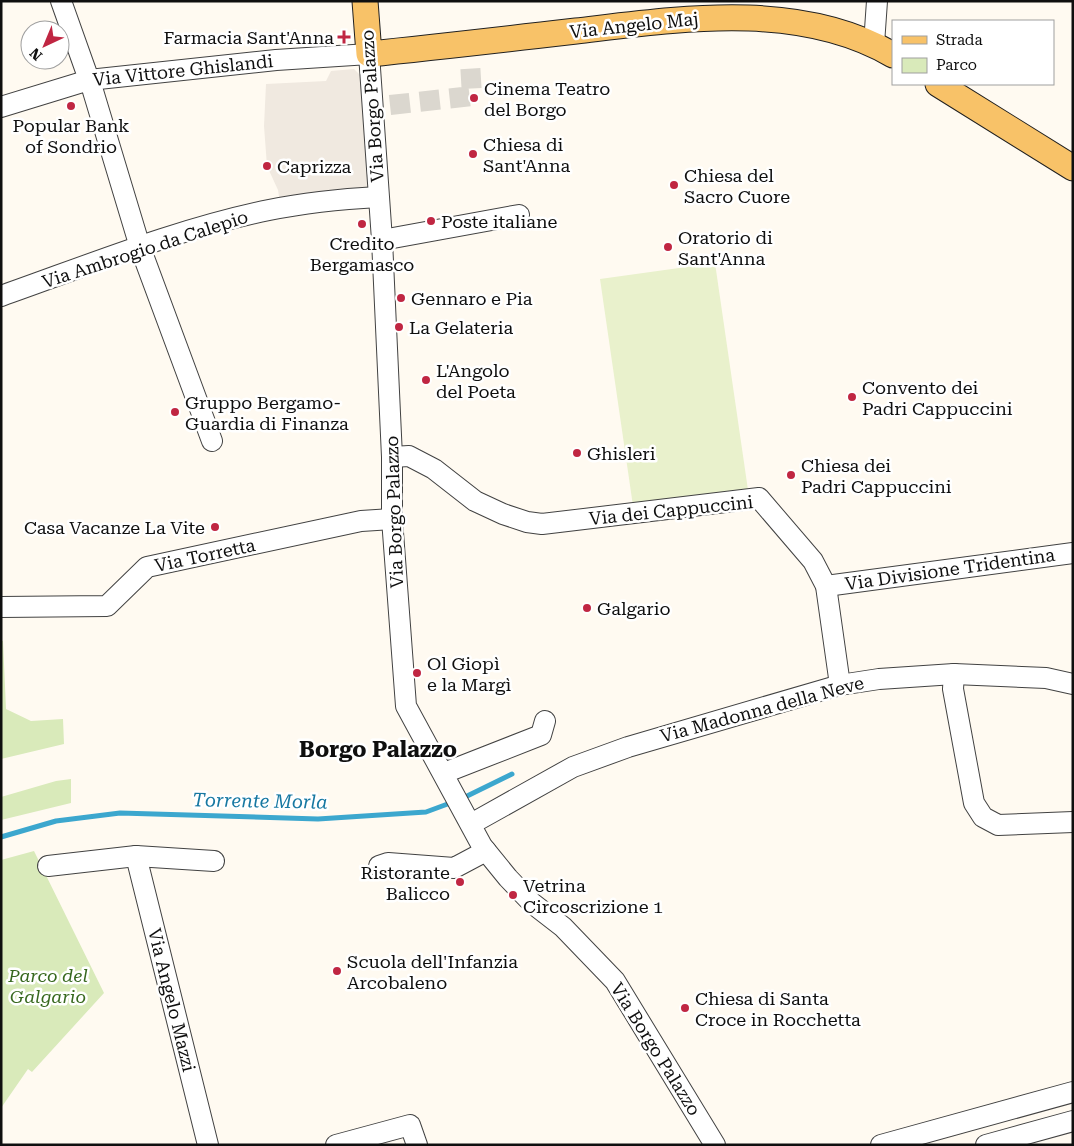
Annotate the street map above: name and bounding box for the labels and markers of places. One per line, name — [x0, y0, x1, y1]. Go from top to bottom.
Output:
place label: Farmacia Sant'Anna — [164, 27, 334, 48]
marker: Farmacia Sant'Anna — [338, 31, 350, 43]
place label: Cinema Teatro del Borgo — [484, 78, 610, 120]
marker: Cinema Teatro del Borgo — [468, 92, 480, 104]
marker: Popular Bank of Sondrio — [65, 100, 77, 112]
place label: Popular Bank of Sondrio — [13, 115, 129, 157]
place label: Chiesa di Sant'Anna — [483, 134, 570, 176]
marker: Chiesa di Sant'Anna — [467, 148, 479, 160]
place label: Caprizza — [277, 156, 352, 177]
marker: Caprizza — [261, 160, 273, 172]
place label: Chiesa del Sacro Cuore — [684, 165, 790, 207]
marker: Chiesa del Sacro Cuore — [668, 179, 680, 191]
place label: Poste italiane — [441, 211, 558, 232]
marker: Poste italiane — [425, 215, 437, 227]
marker: Credito Bergamasco — [356, 218, 368, 230]
place label: Oratorio di Sant'Anna — [678, 227, 773, 269]
place label: Credito Bergamasco — [310, 233, 414, 275]
marker: Oratorio di Sant'Anna — [662, 241, 674, 253]
place label: Gennaro e Pia — [411, 288, 533, 309]
marker: Gennaro e Pia — [395, 292, 407, 304]
place label: La Gelateria — [409, 317, 513, 338]
marker: La Gelateria — [393, 321, 405, 333]
place label: L'Angolo del Poeta — [436, 360, 516, 402]
marker: L'Angolo del Poeta — [420, 374, 432, 386]
place label: Convento dei Padri Cappuccini — [862, 377, 1013, 419]
marker: Convento dei Padri Cappuccini — [846, 391, 858, 403]
place label: Gruppo Bergamo- Guardia di Finanza — [185, 392, 349, 434]
marker: Gruppo Bergamo- Guardia di Finanza — [169, 406, 181, 418]
place label: Ghisleri — [587, 443, 656, 464]
marker: Ghisleri — [571, 447, 583, 459]
place label: Chiesa dei Padri Cappuccini — [801, 455, 952, 497]
marker: Chiesa dei Padri Cappuccini — [785, 469, 797, 481]
place label: Casa Vacanze La Vite — [24, 517, 205, 538]
marker: Casa Vacanze La Vite — [209, 521, 221, 533]
place label: Galgario — [597, 598, 671, 619]
marker: Galgario — [581, 602, 593, 614]
place label: Ol Giopì e la Margì — [427, 653, 511, 695]
marker: Ol Giopì e la Margì — [411, 667, 423, 679]
place label: Ristorante Balicco — [361, 862, 450, 904]
place label: Vetrina Circoscrizione 1 — [523, 875, 663, 917]
marker: Ristorante Balicco — [454, 876, 466, 888]
marker: Vetrina Circoscrizione 1 — [507, 889, 519, 901]
place label: Scuola dell'Infanzia Arcobaleno — [347, 951, 518, 993]
marker: Scuola dell'Infanzia Arcobaleno — [331, 965, 343, 977]
place label: Chiesa di Santa Croce in Rocchetta — [695, 988, 861, 1030]
marker: Chiesa di Santa Croce in Rocchetta — [679, 1002, 691, 1014]

